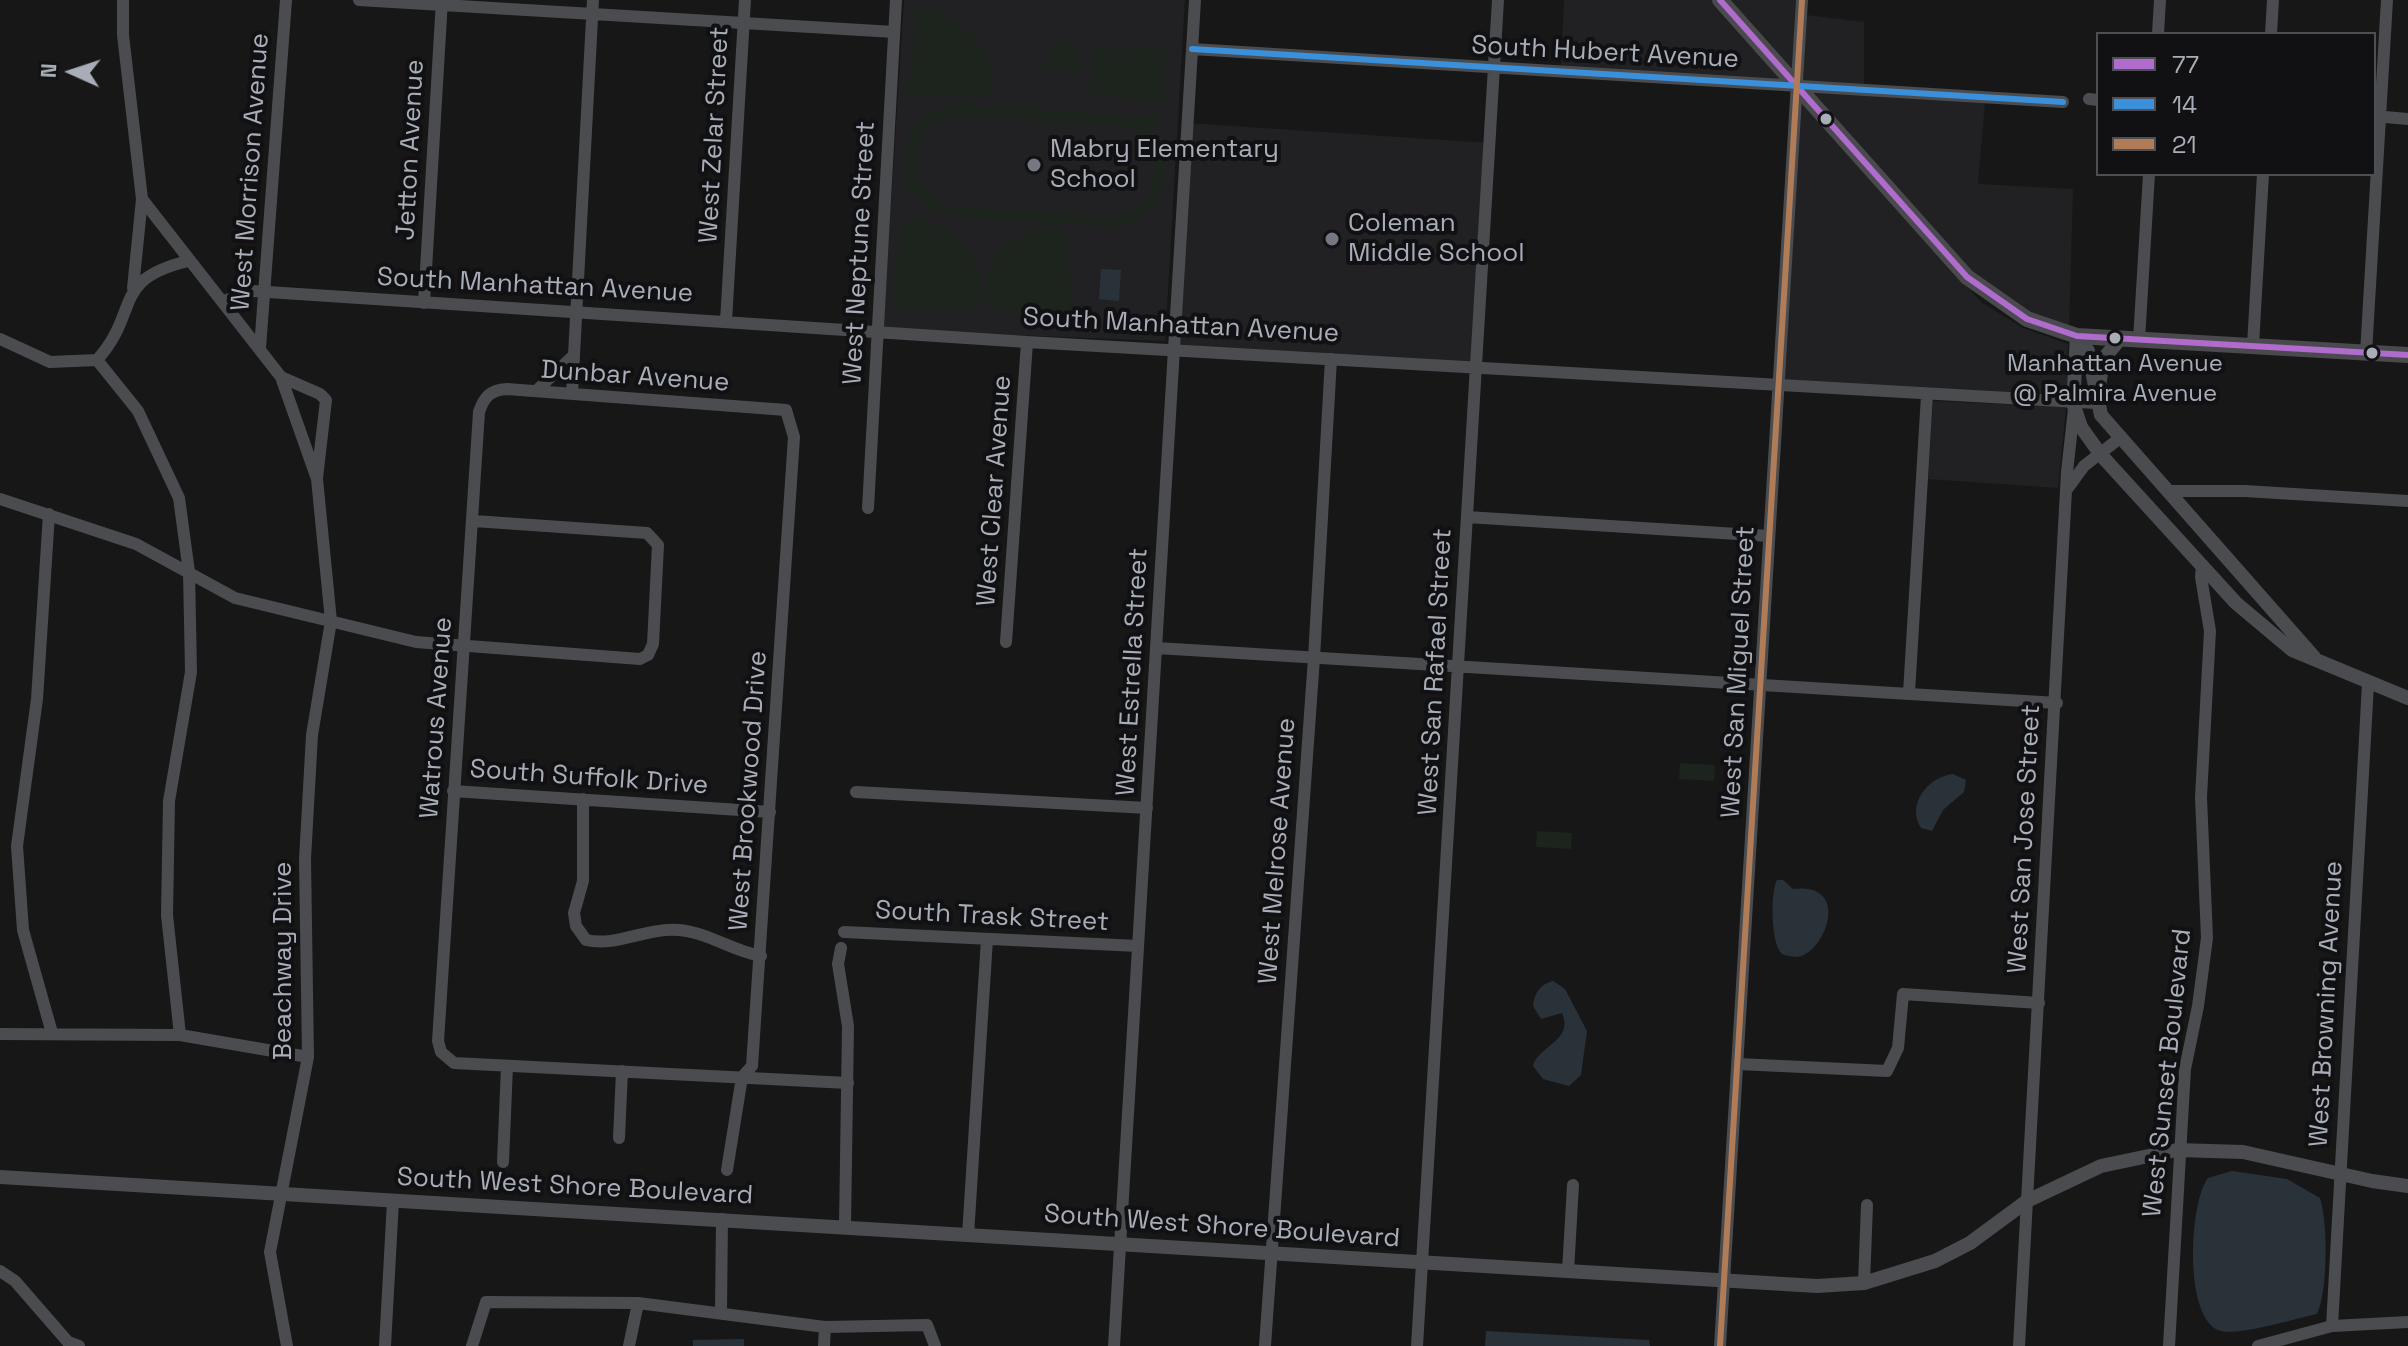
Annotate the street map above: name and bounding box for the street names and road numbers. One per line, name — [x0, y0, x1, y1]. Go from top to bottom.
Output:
street label: West Zelar Street — [694, 26, 736, 244]
street label: South Hubert Avenue — [1470, 30, 1740, 76]
street label: West Morrison Avenue — [226, 32, 276, 312]
street label: Jetton Avenue — [391, 59, 431, 241]
street label: West Neptune Street — [838, 120, 882, 386]
street label: South Manhattan Avenue — [376, 262, 694, 310]
street label: South Manhattan Avenue — [1022, 302, 1340, 350]
street label: Dunbar Avenue — [540, 355, 730, 399]
street label: West Clear Avenue — [971, 374, 1019, 608]
street label: West San Miguel Street — [1716, 525, 1762, 819]
street label: West San Rafael Street — [1413, 528, 1459, 816]
street label: West Estrella Street — [1111, 547, 1155, 797]
street label: Watrous Avenue — [414, 616, 460, 820]
street label: West Brookwood Drive — [724, 650, 774, 932]
street label: West San Jose Street — [2002, 704, 2048, 974]
street label: West Melrose Avenue — [1253, 717, 1303, 985]
street label: South Suffolk Drive — [469, 754, 709, 802]
street label: West Browning Avenue — [2304, 860, 2350, 1148]
street label: Beachway Drive — [268, 862, 300, 1060]
street label: South Trask Street — [874, 895, 1110, 939]
street label: West Sunset Boulevard — [2137, 927, 2199, 1219]
street label: South West Shore Boulevard — [396, 1162, 754, 1212]
street label: South West Shore Boulevard — [1043, 1199, 1401, 1255]

